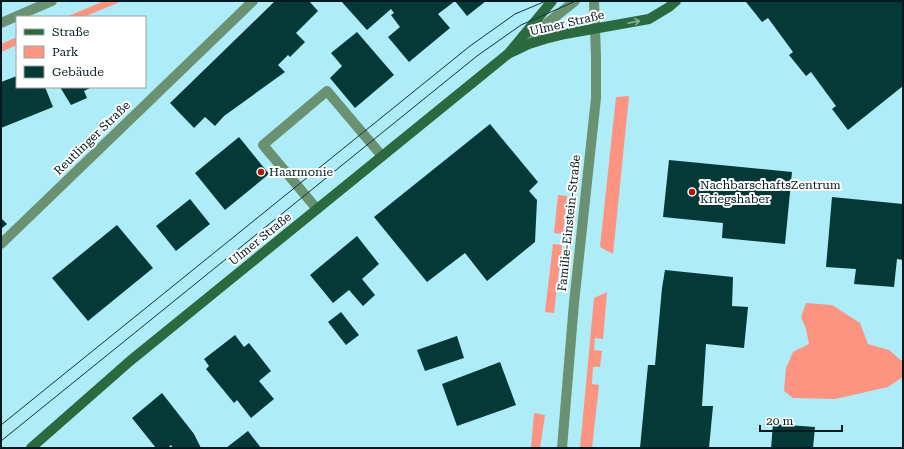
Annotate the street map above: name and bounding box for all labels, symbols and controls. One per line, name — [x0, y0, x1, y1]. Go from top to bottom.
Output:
street label: Ulmer Straße — [528, 8, 606, 38]
legend — [16, 16, 146, 88]
one-way arrow — [627, 18, 640, 26]
text: Straße — [52, 25, 90, 39]
text: Park — [52, 45, 79, 59]
text: Gebäude — [52, 65, 104, 79]
street label: Reutlinger Straße — [51, 98, 133, 178]
street label: Familie-Einstein-Straße — [555, 154, 583, 292]
place label: Haarmonie — [269, 165, 334, 179]
marker: Haarmonie — [256, 167, 266, 177]
place label: NachbarschaftsZentrum Kriegshaber — [700, 178, 841, 206]
marker: NachbarschaftsZentrum Kriegshaber — [687, 187, 697, 197]
street label: Ulmer Straße — [226, 209, 294, 268]
scale bar — [760, 407, 842, 433]
text: 20 m — [766, 414, 793, 428]

